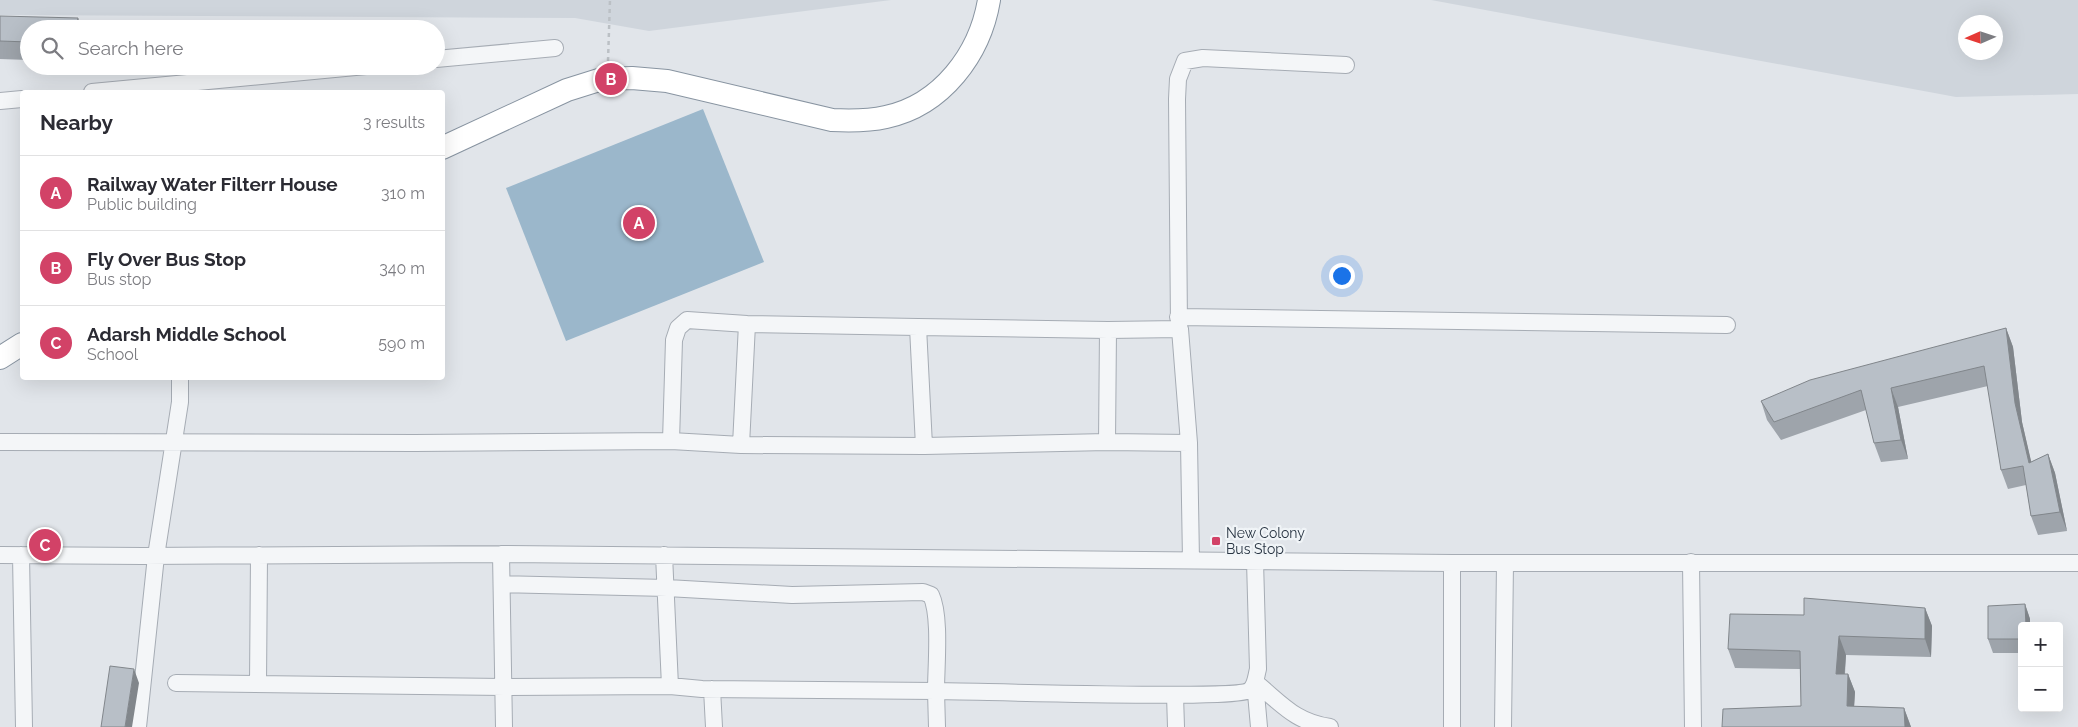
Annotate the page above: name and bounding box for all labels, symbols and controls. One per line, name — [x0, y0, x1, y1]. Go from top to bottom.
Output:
north arrow — [1958, 15, 2003, 60]
search box — [20, 20, 445, 75]
icon: search — [38, 34, 66, 62]
text: Search here — [78, 37, 184, 59]
pin: B — [595, 60, 627, 98]
text: Nearby — [40, 110, 113, 135]
text: 3 results — [363, 113, 425, 132]
text: Railway Water Filterr House — [87, 173, 338, 195]
text: A — [51, 184, 61, 203]
text: 310 m — [381, 184, 425, 203]
text: Public building — [87, 195, 197, 214]
pin: A — [623, 204, 655, 242]
text: Fly Over Bus Stop — [87, 248, 246, 270]
text: B — [51, 259, 61, 278]
text: 340 m — [379, 259, 425, 278]
your location — [1329, 263, 1355, 289]
text: Bus stop — [87, 270, 151, 289]
text: Adarsh Middle School — [87, 323, 286, 345]
text: C — [51, 334, 61, 353]
text: 590 m — [378, 334, 425, 353]
text: School — [87, 345, 138, 364]
place label: New Colony Bus Stop — [1226, 525, 1305, 557]
pin: C — [29, 526, 61, 564]
marker: New Colony Bus Stop — [1210, 535, 1222, 547]
map controls — [2018, 622, 2063, 712]
button: + — [2018, 622, 2063, 667]
button: − — [2018, 667, 2063, 712]

